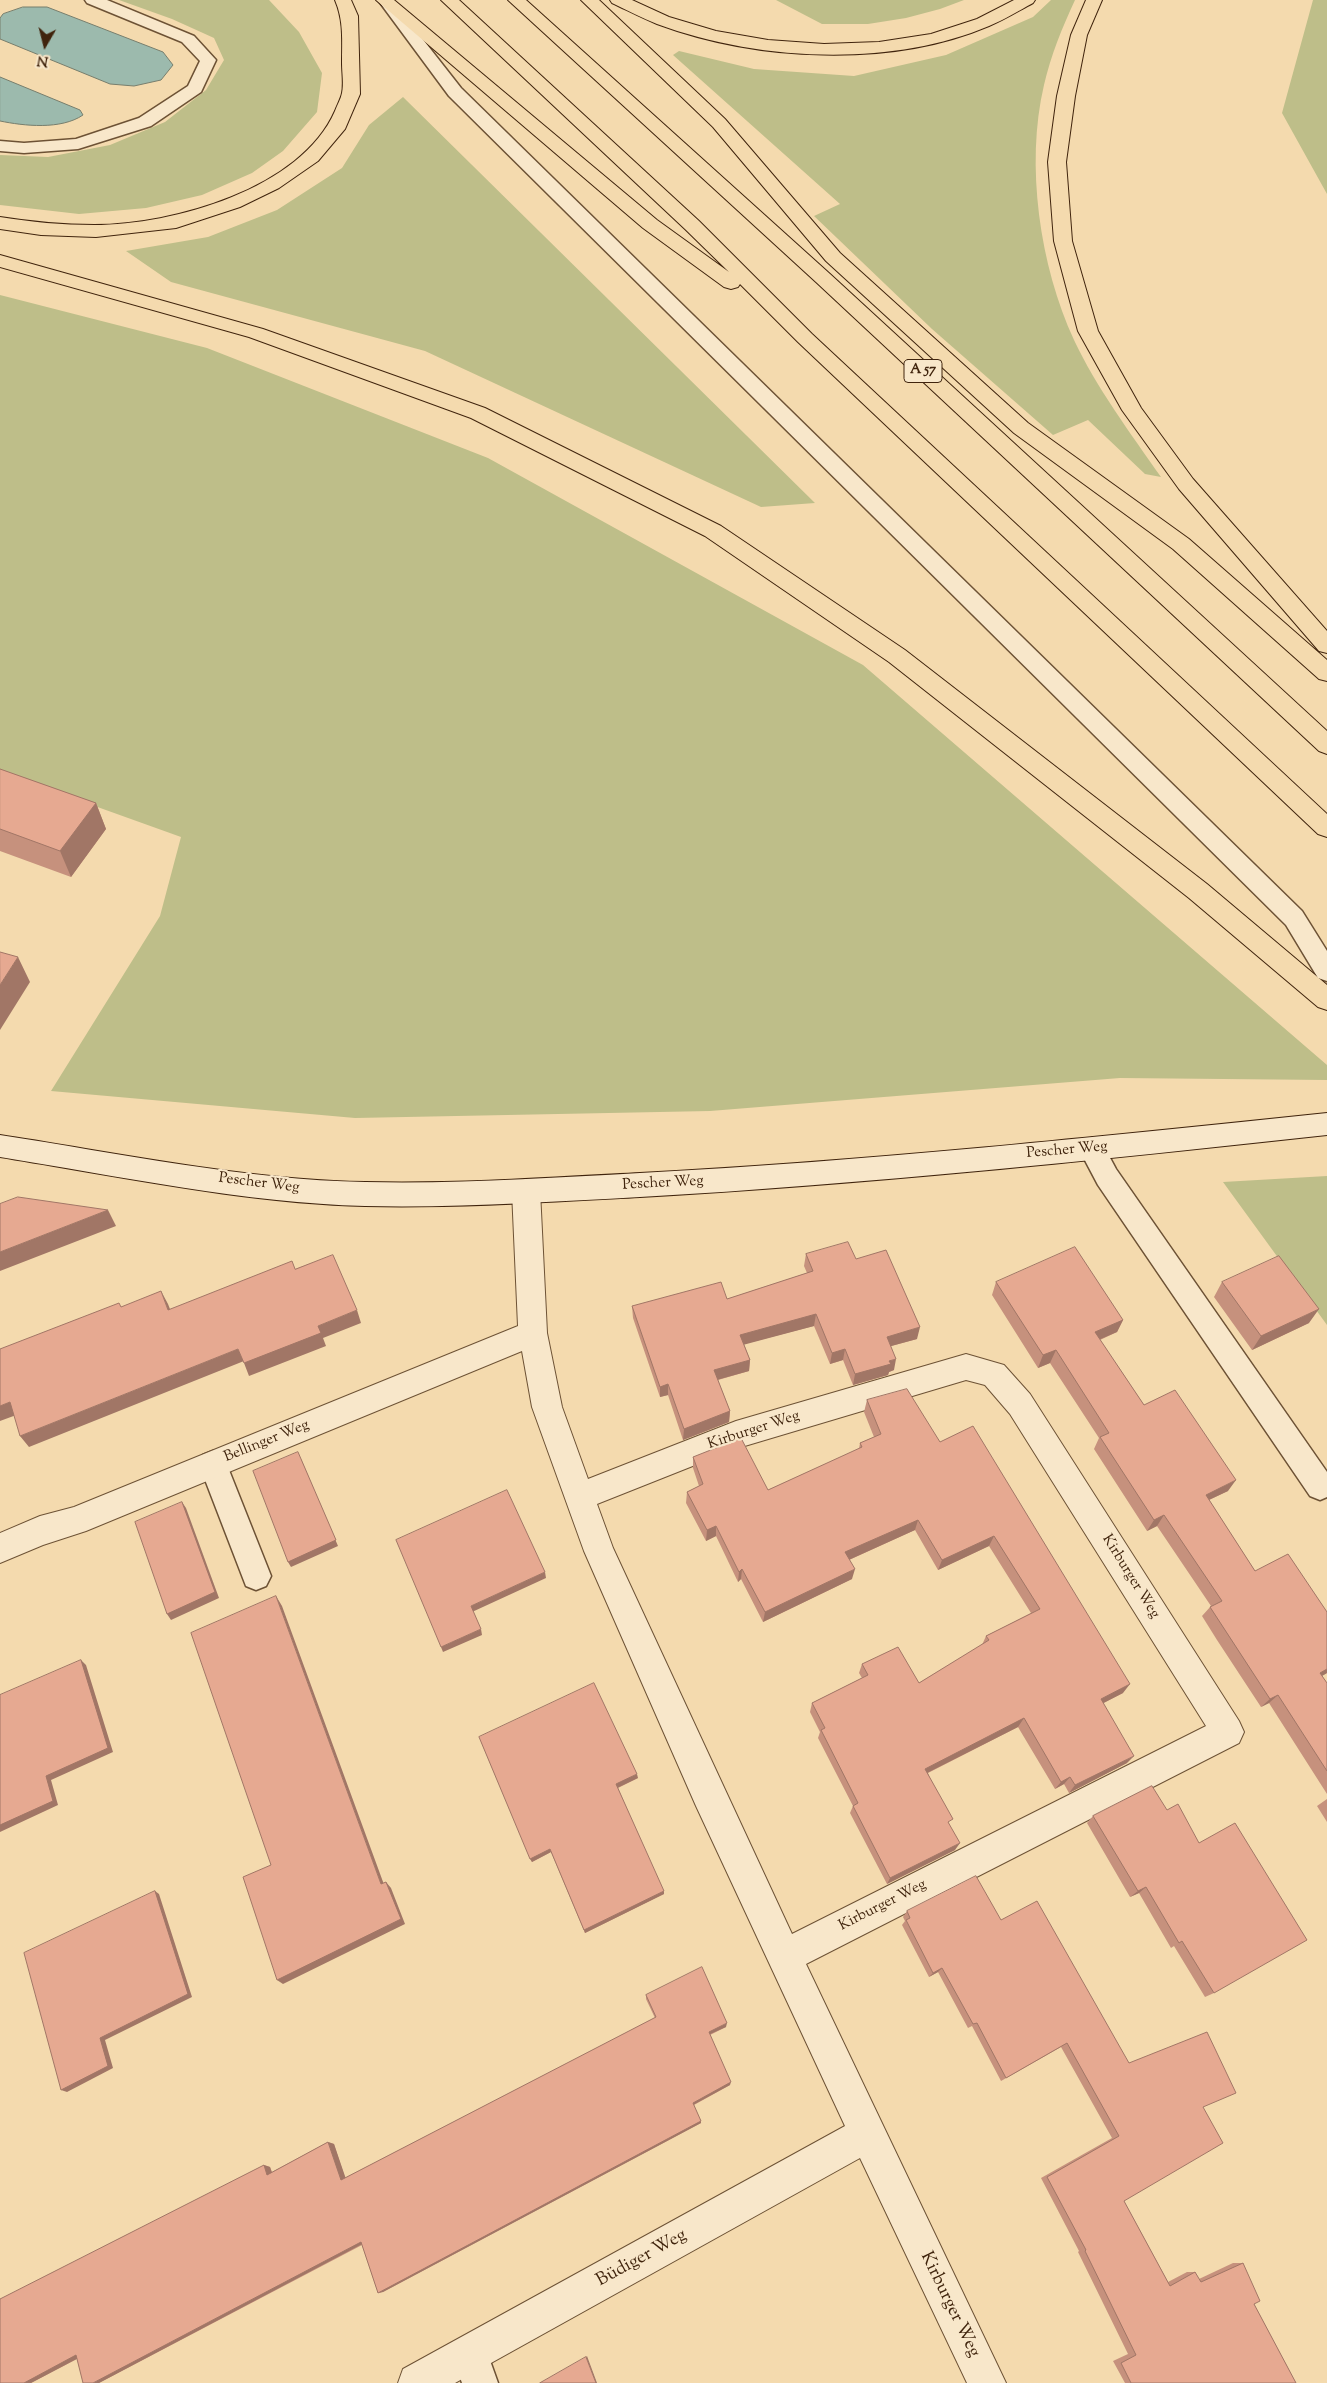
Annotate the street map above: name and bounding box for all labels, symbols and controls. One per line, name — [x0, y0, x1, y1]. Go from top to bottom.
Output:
north arrow — [20, 20, 70, 70]
text: N — [36, 49, 50, 71]
road number: A 57 — [904, 360, 942, 382]
street label: Pescher Weg — [1026, 1138, 1108, 1164]
street label: Pescher Weg — [218, 1170, 300, 1198]
street label: Pescher Weg — [622, 1173, 704, 1195]
street label: Kirburger Weg — [706, 1408, 802, 1454]
street label: Bellinger Weg — [222, 1417, 312, 1467]
street label: Kirburger Weg — [1097, 1532, 1163, 1622]
street label: Kirburger Weg — [836, 1876, 930, 1936]
street label: Büdiger Weg — [593, 2225, 691, 2293]
street label: Kirburger Weg — [914, 2249, 984, 2361]

